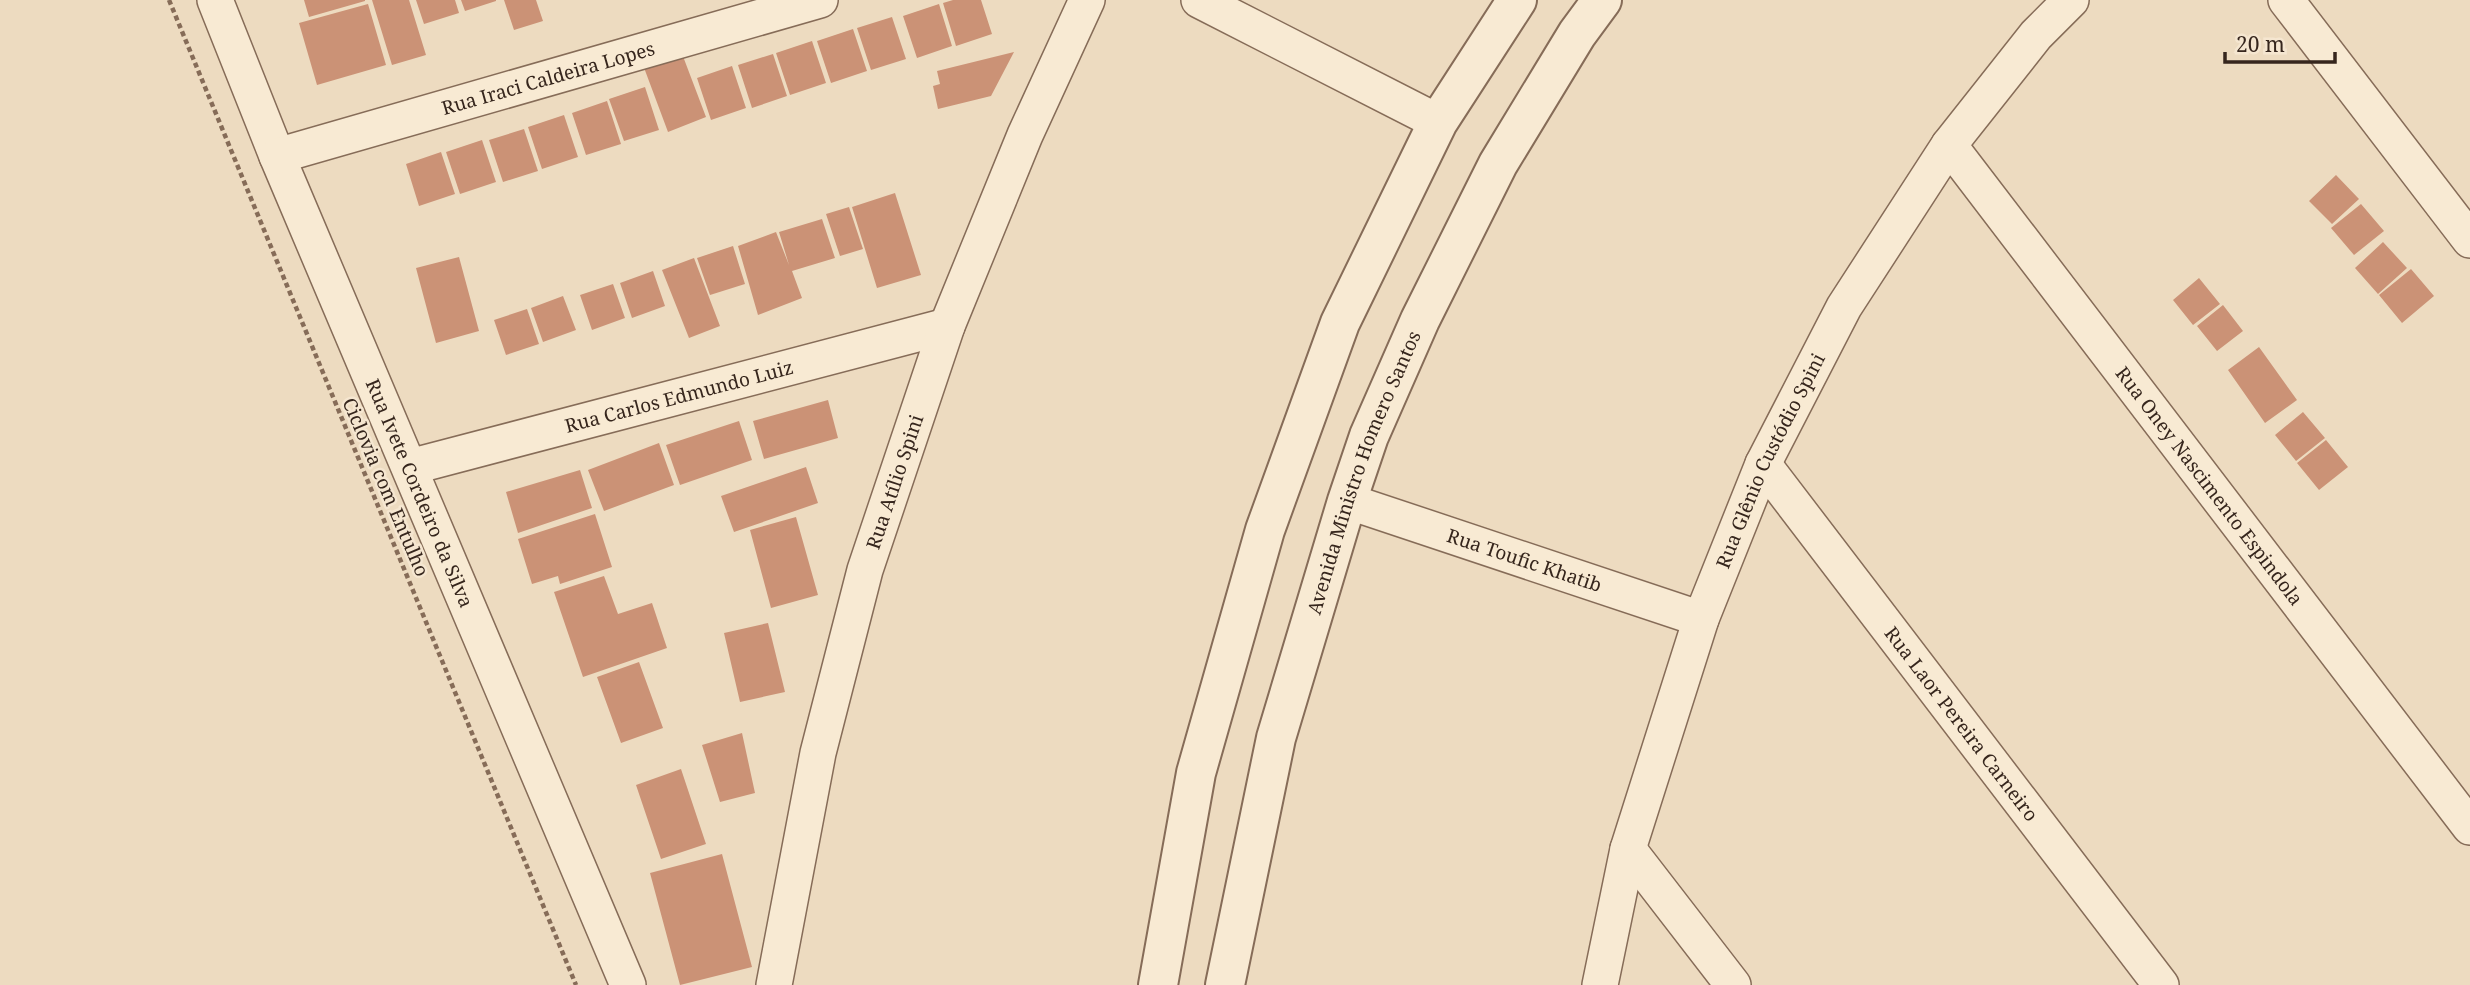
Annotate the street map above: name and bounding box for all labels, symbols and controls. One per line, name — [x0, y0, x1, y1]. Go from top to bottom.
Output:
scale bar — [2225, 21, 2335, 65]
text: 20 m — [2236, 30, 2285, 58]
street label: Rua Iraci Caldeira Lopes — [438, 35, 658, 121]
street label: Avenida Ministro Homero Santos — [1301, 327, 1427, 617]
street label: Rua Glênio Custódio Spini — [1710, 349, 1831, 572]
street label: Rua Carlos Edmundo Luiz — [562, 354, 796, 439]
street label: Rua Oney Nascimento Espindola — [2110, 361, 2309, 611]
street label: Rua Ivete Cordeiro da Silva — [360, 375, 480, 611]
street label: Ciclovia com Entulho — [337, 394, 435, 580]
street label: Rua Atílio Spini — [860, 411, 929, 553]
street label: Rua Toufic Khatib — [1444, 522, 1605, 598]
street label: Rua Laor Pereira Carneiro — [1879, 621, 2044, 827]

